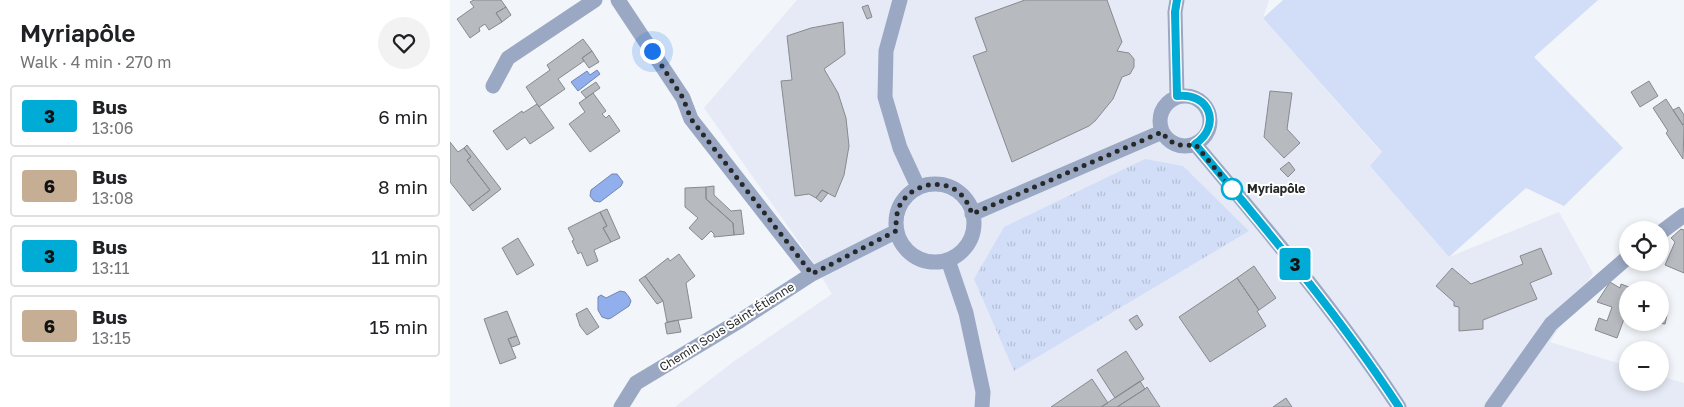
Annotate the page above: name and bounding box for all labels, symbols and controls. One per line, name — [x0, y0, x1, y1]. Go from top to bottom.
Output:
button: heart — [378, 17, 430, 69]
text: Myriapôle — [20, 18, 135, 47]
your location — [640, 39, 665, 64]
text: Walk · 4 min · 270 m — [20, 52, 171, 72]
text: Bus — [92, 95, 127, 118]
text: 3 — [44, 105, 55, 127]
text: 6 min — [378, 105, 428, 128]
text: 13:06 — [92, 118, 134, 138]
text: Bus — [92, 165, 127, 188]
text: 6 — [44, 175, 55, 197]
text: 8 min — [378, 175, 428, 198]
marker: Myriapôle — [1221, 178, 1243, 200]
place label: Myriapôle — [1247, 181, 1305, 196]
text: 13:08 — [92, 188, 134, 208]
map controls — [1619, 221, 1669, 391]
button: locate — [1619, 221, 1669, 271]
text: Bus — [92, 235, 127, 258]
text: 3 — [44, 245, 55, 267]
text: 11 min — [371, 245, 428, 268]
line badge: 3 — [1279, 248, 1311, 280]
text: 3 — [1290, 253, 1300, 275]
text: 13:11 — [92, 258, 129, 278]
street label: Chemin Sous Saint-Étienne — [656, 279, 797, 374]
button: + — [1619, 281, 1669, 331]
text: Bus — [92, 305, 127, 328]
text: 6 — [44, 315, 55, 337]
text: 15 min — [369, 315, 428, 338]
text: 13:15 — [92, 328, 131, 348]
button: − — [1619, 341, 1669, 391]

